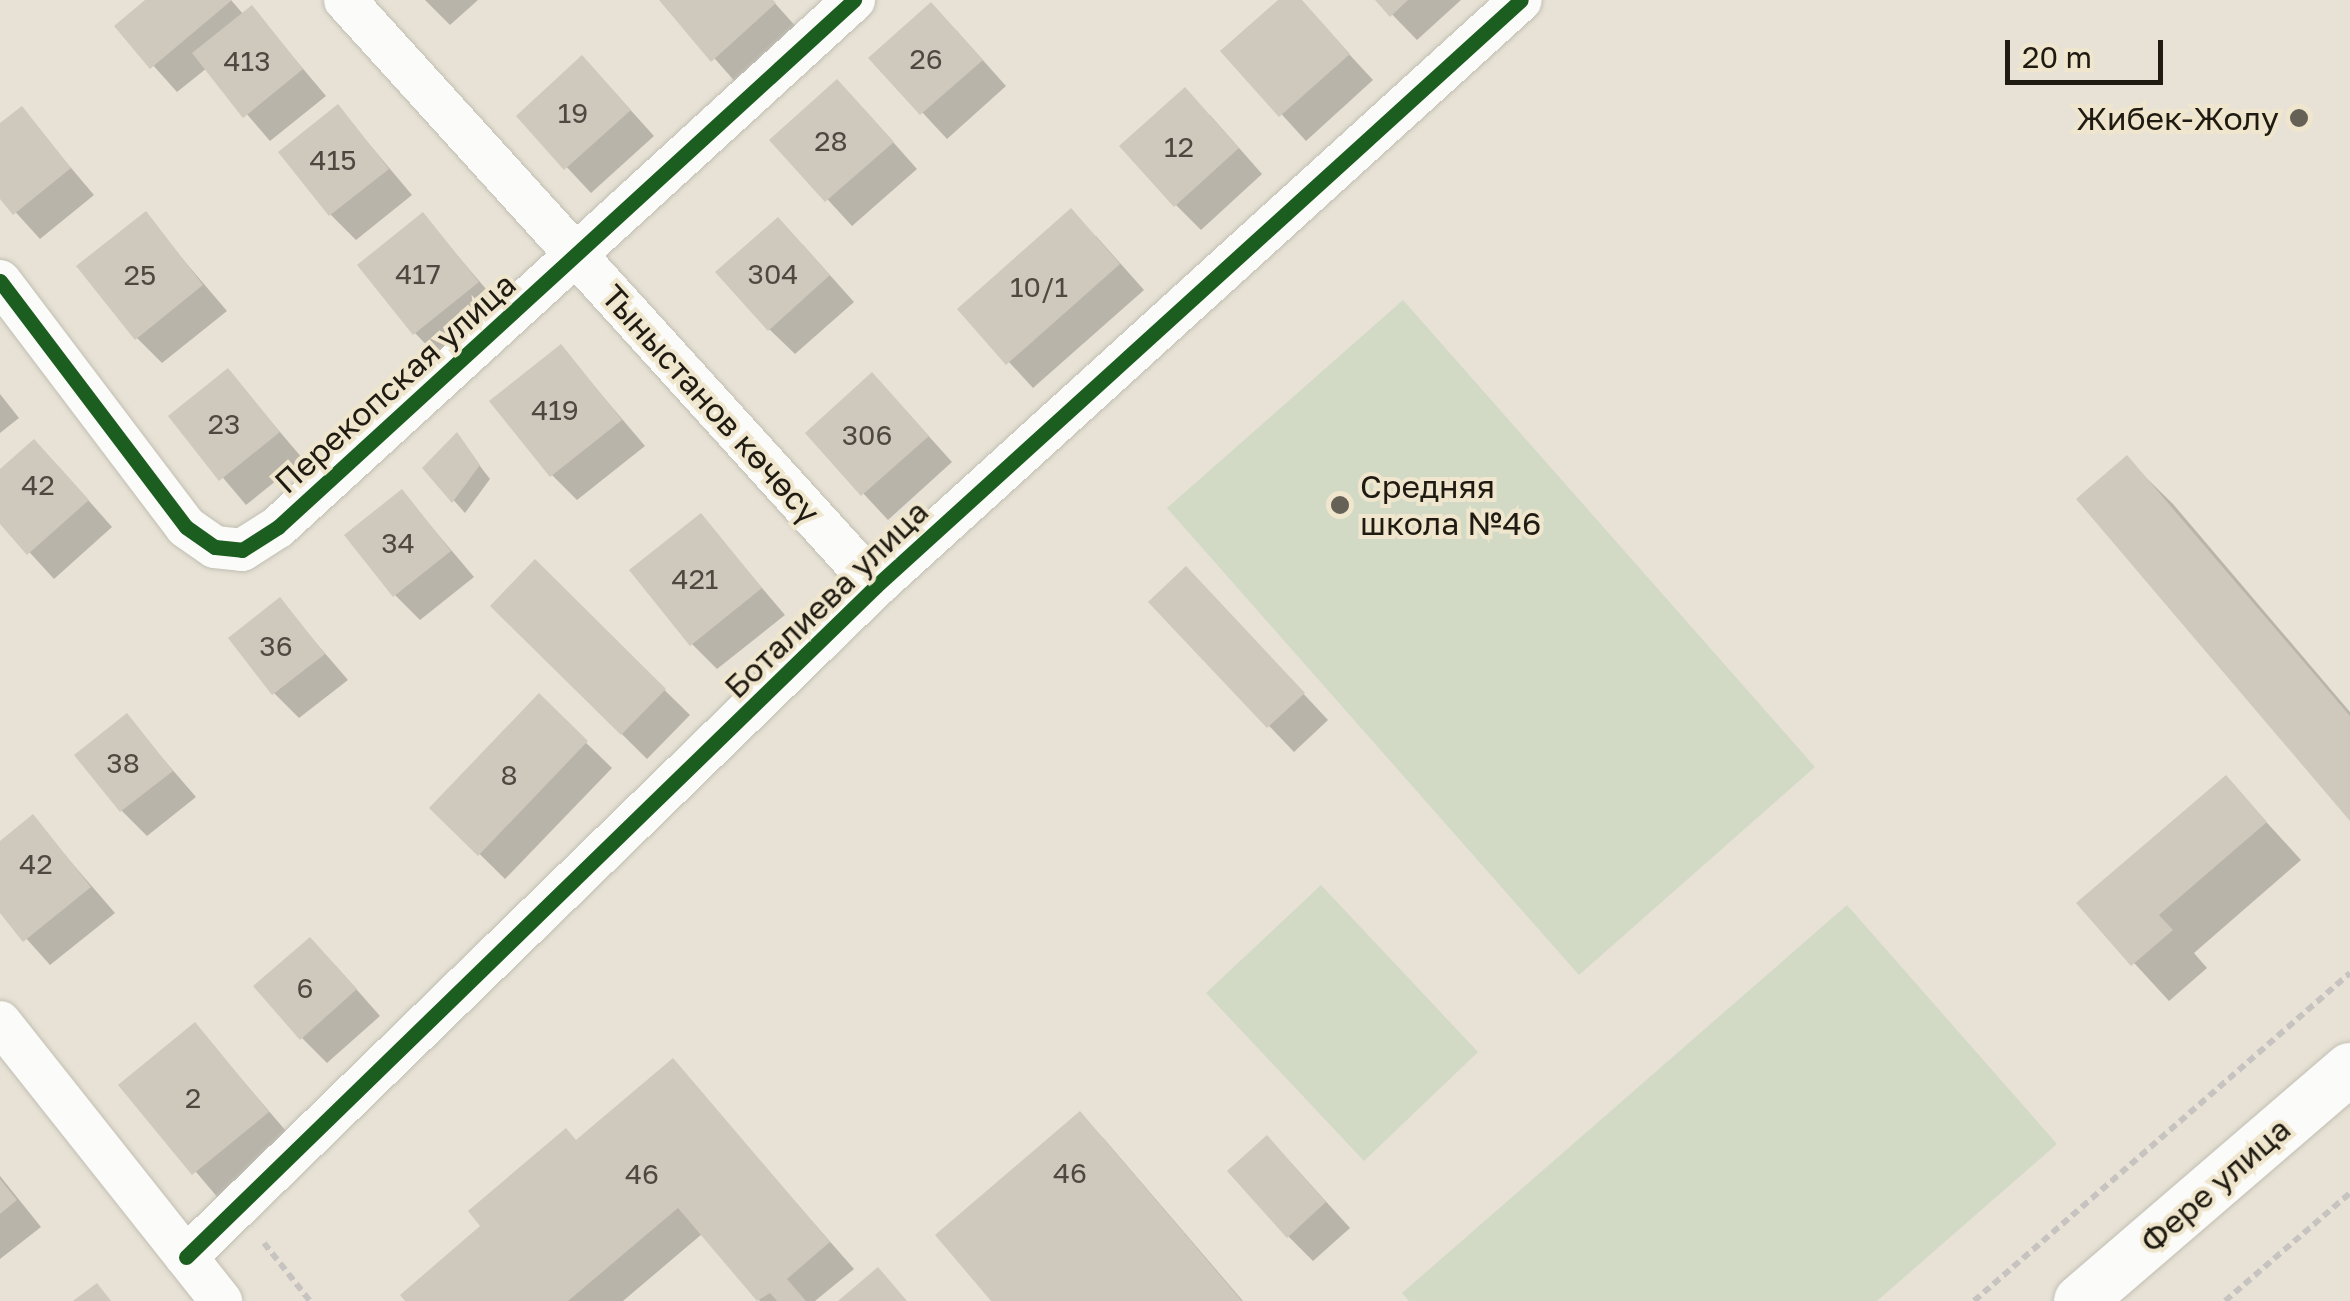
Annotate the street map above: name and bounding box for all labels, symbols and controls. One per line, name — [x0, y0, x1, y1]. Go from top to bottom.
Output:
scale bar — [2010, 20, 2168, 82]
text: 20 m — [2022, 39, 2092, 75]
house number: 26 — [909, 42, 943, 76]
house number: 413 — [223, 44, 271, 78]
house number: 19 — [558, 96, 588, 130]
place label: Жибек-Жолу — [2076, 99, 2279, 137]
marker: Жибек-Жолу — [2288, 107, 2310, 129]
house number: 28 — [814, 124, 848, 158]
house number: 12 — [1164, 130, 1194, 164]
house number: 415 — [310, 143, 356, 177]
house number: 417 — [395, 257, 441, 291]
house number: 304 — [748, 257, 798, 291]
house number: 25 — [124, 258, 156, 292]
street label: Перекопская улица — [267, 265, 523, 501]
house number: 10/1 — [1010, 270, 1068, 304]
street label: Тыныстанов көчөсү — [594, 277, 828, 531]
house number: 419 — [531, 393, 579, 427]
house number: 23 — [208, 407, 240, 441]
house number: 306 — [842, 418, 892, 452]
house number: 42 — [21, 468, 55, 502]
place label: Средняя школа №46 — [1360, 468, 1541, 543]
street label: Боталиева улица — [716, 492, 936, 706]
marker: Средняя школа №46 — [1329, 494, 1351, 516]
house number: 34 — [381, 526, 415, 560]
house number: 421 — [672, 562, 718, 596]
house number: 36 — [259, 629, 293, 663]
house number: 38 — [106, 746, 140, 780]
house number: 8 — [500, 758, 518, 792]
house number: 42 — [19, 847, 53, 881]
house number: 6 — [297, 971, 313, 1005]
house number: 2 — [185, 1081, 201, 1115]
street label: Фере улица — [2132, 1109, 2298, 1261]
house number: 46 — [1053, 1156, 1087, 1190]
house number: 46 — [625, 1157, 659, 1191]

